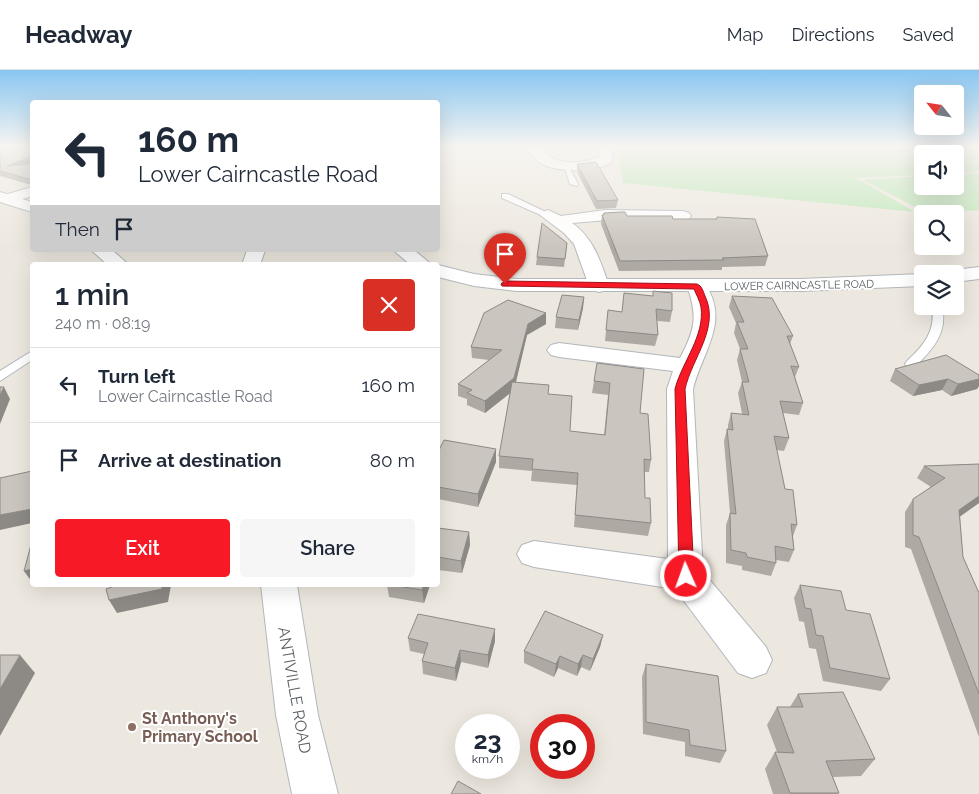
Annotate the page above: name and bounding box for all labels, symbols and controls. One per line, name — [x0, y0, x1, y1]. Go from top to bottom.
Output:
text: Headway — [25, 20, 133, 49]
text: Map — [727, 24, 763, 45]
text: Directions — [791, 24, 875, 45]
text: Saved — [903, 24, 954, 45]
north arrow — [914, 85, 964, 135]
map controls — [914, 85, 964, 315]
text: 160 m — [138, 119, 239, 160]
icon: left — [55, 120, 120, 185]
button: sound — [914, 145, 964, 195]
text: Lower Cairncastle Road — [138, 161, 378, 187]
button: search — [914, 205, 964, 255]
icon: arrive — [110, 215, 138, 243]
text: Then — [55, 218, 100, 240]
pin — [484, 233, 526, 284]
icon: arrive — [491, 240, 519, 268]
button: layers — [914, 265, 964, 315]
text: 1 min — [55, 277, 130, 312]
street label: LOWER CAIRNCASTLE ROAD — [724, 278, 874, 293]
button: close — [363, 279, 415, 331]
text: 240 m · 08:19 — [55, 314, 150, 333]
text: Turn left — [98, 365, 175, 387]
icon: left — [55, 371, 83, 399]
text: 160 m — [361, 374, 415, 396]
text: Lower Cairncastle Road — [98, 387, 273, 406]
icon: arrive — [55, 446, 83, 474]
text: Arrive at destination — [98, 449, 282, 471]
text: 80 m — [370, 449, 415, 471]
button: Exit — [55, 519, 230, 577]
button: Share — [240, 519, 415, 577]
position arrow — [659, 549, 711, 601]
street label: ANTIVILLE ROAD — [274, 625, 315, 755]
place label: St Anthony's Primary School — [142, 709, 259, 746]
speed limit sign: 30 — [530, 714, 595, 779]
marker: St Anthony's Primary School — [126, 721, 138, 733]
text: 23 — [473, 725, 502, 755]
text: km/h — [472, 752, 503, 766]

